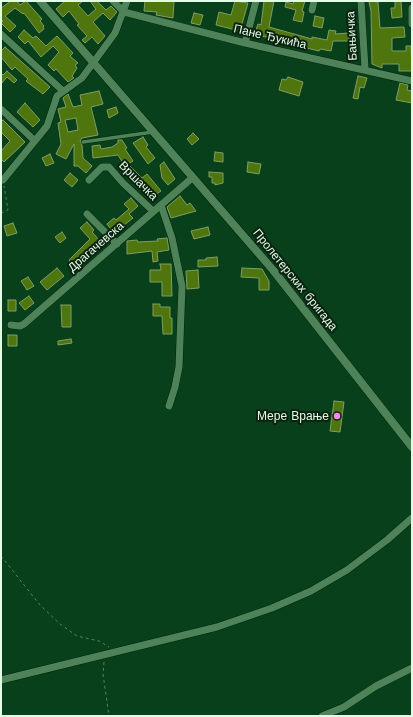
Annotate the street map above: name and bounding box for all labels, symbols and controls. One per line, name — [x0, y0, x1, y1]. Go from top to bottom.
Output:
street label: Бањичка — [344, 11, 360, 61]
street label: Пане Ђукића — [232, 22, 308, 52]
street label: Вршачка — [116, 159, 160, 203]
street label: Драгачевска — [65, 219, 127, 275]
street label: Пролетерских бригада — [250, 226, 340, 334]
place label: Мере Врање — [257, 409, 329, 423]
marker: Мере Врање — [332, 411, 342, 421]

